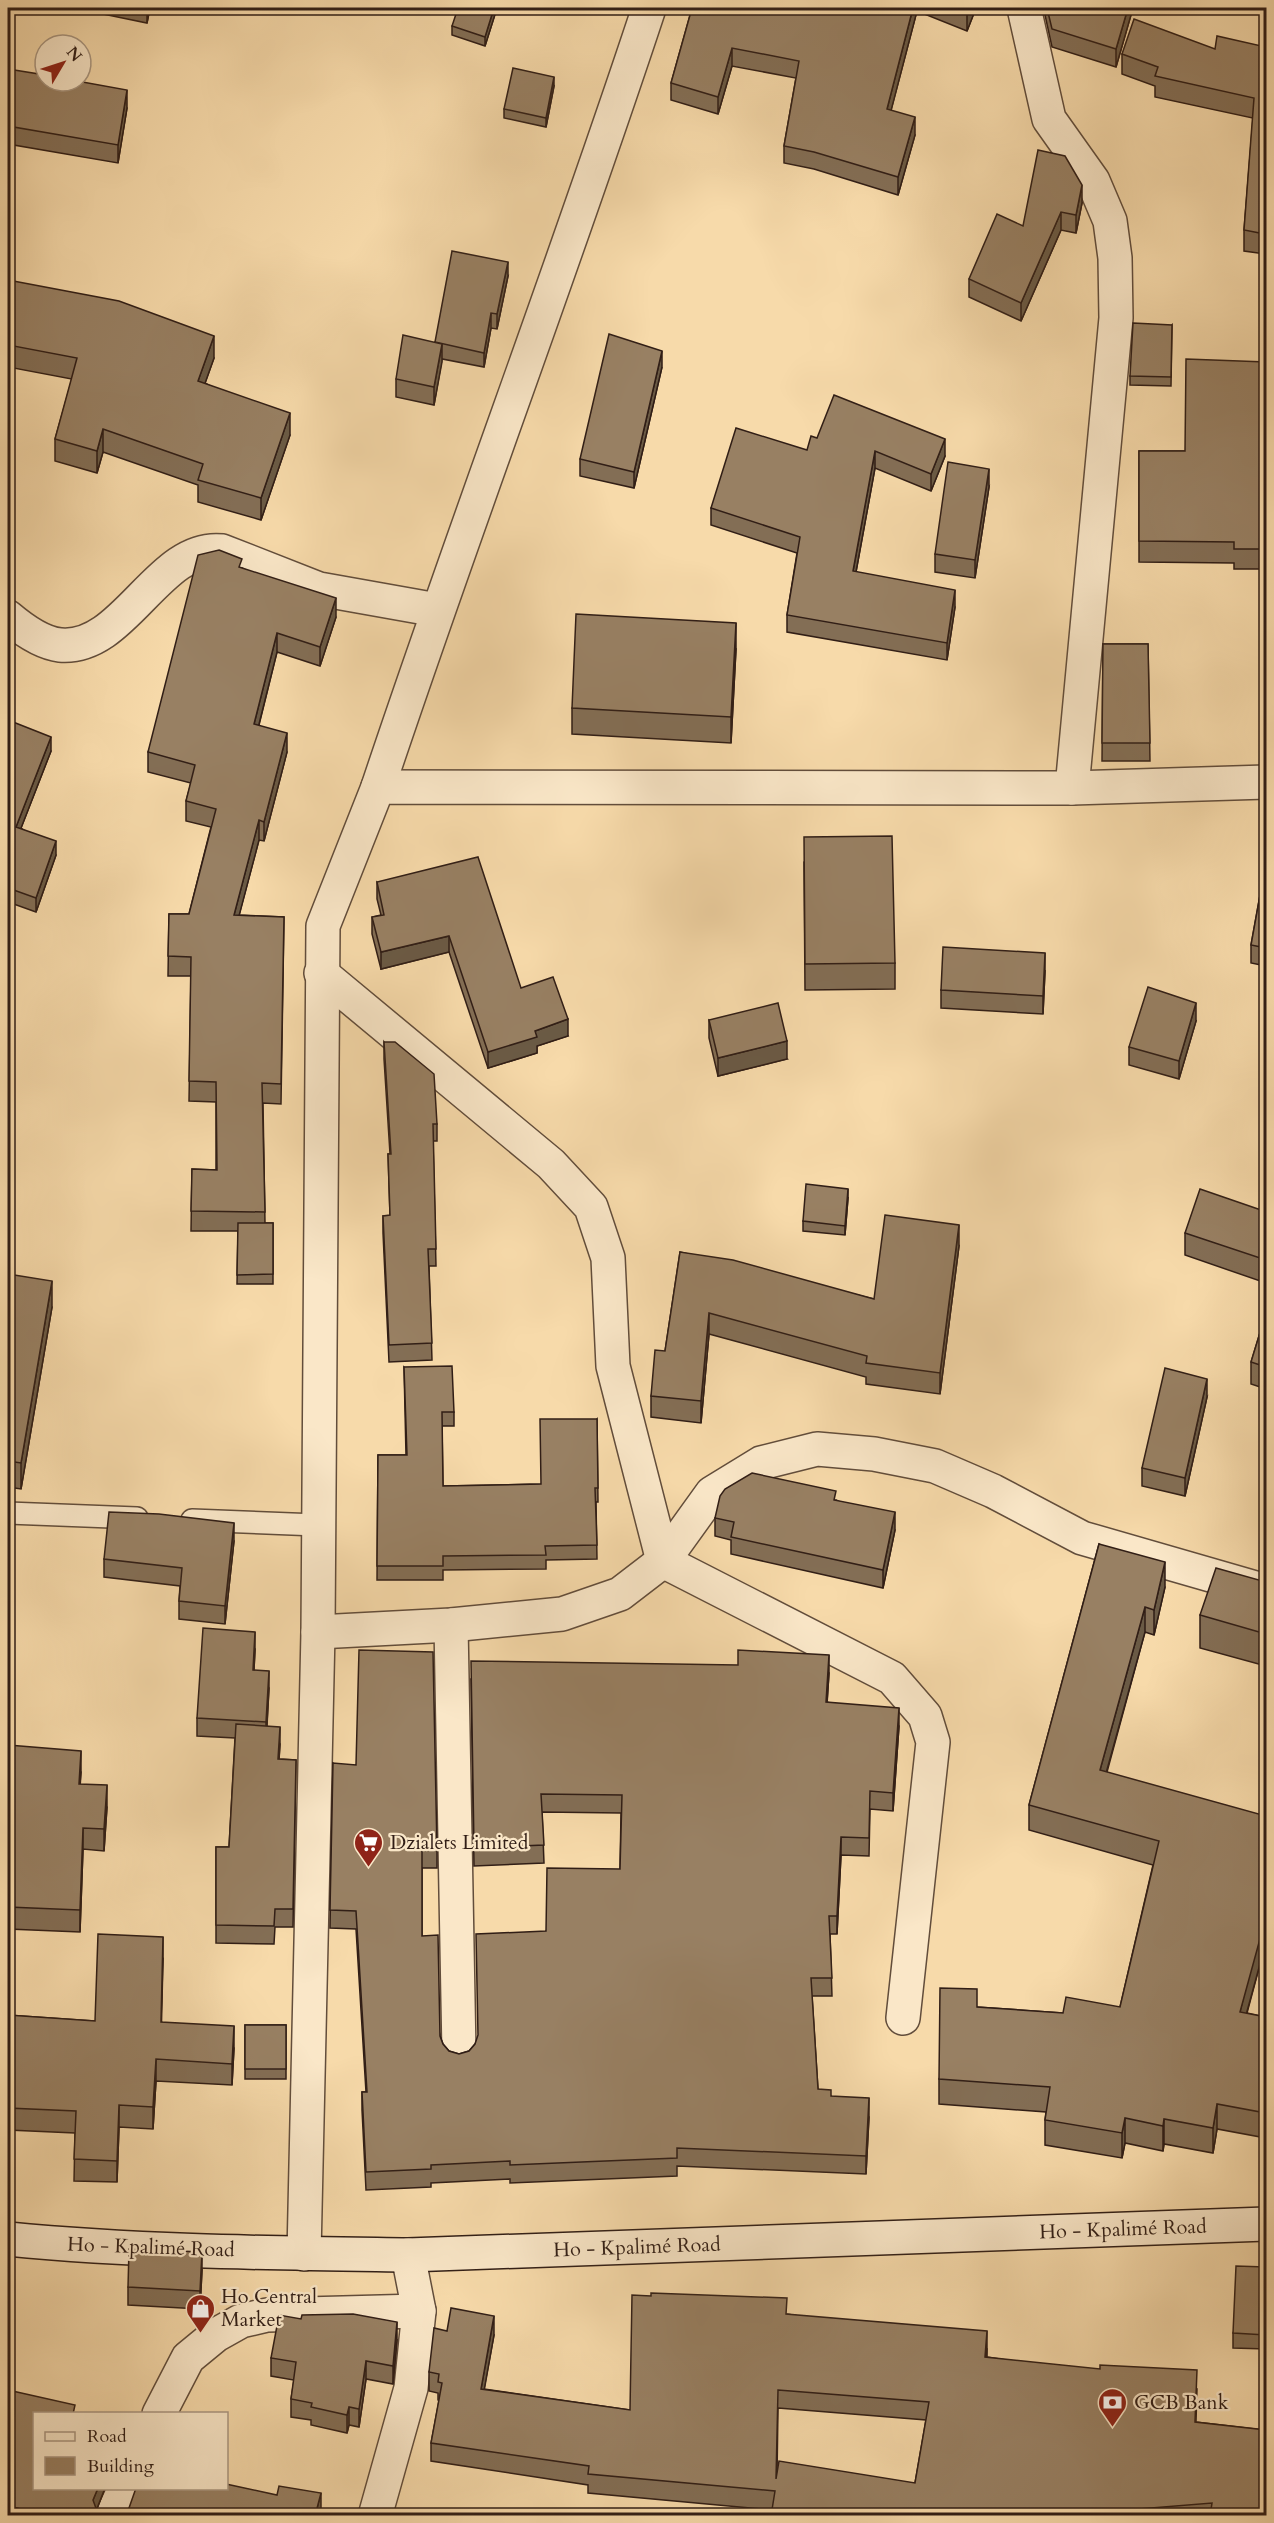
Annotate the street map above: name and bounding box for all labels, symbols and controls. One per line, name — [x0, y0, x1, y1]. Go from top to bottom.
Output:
north arrow — [33, 33, 93, 93]
text: N — [61, 42, 87, 67]
supermarket icon: Dzialets Limited — [353, 1826, 385, 1868]
place label: Dzialets Limited — [390, 1829, 529, 1856]
street label: Ho - Kpalimé Road — [1039, 2213, 1207, 2245]
street label: Ho - Kpalimé Road — [67, 2231, 235, 2263]
street label: Ho - Kpalimé Road — [553, 2231, 721, 2263]
place label: Ho Central Market — [221, 2283, 317, 2333]
shop icon: Ho Central Market — [184, 2292, 216, 2334]
bank icon: GCB Bank — [1097, 2386, 1129, 2428]
place label: GCB Bank — [1134, 2389, 1229, 2416]
legend — [33, 2412, 228, 2490]
text: Road — [87, 2424, 127, 2449]
text: Building — [87, 2454, 155, 2479]

